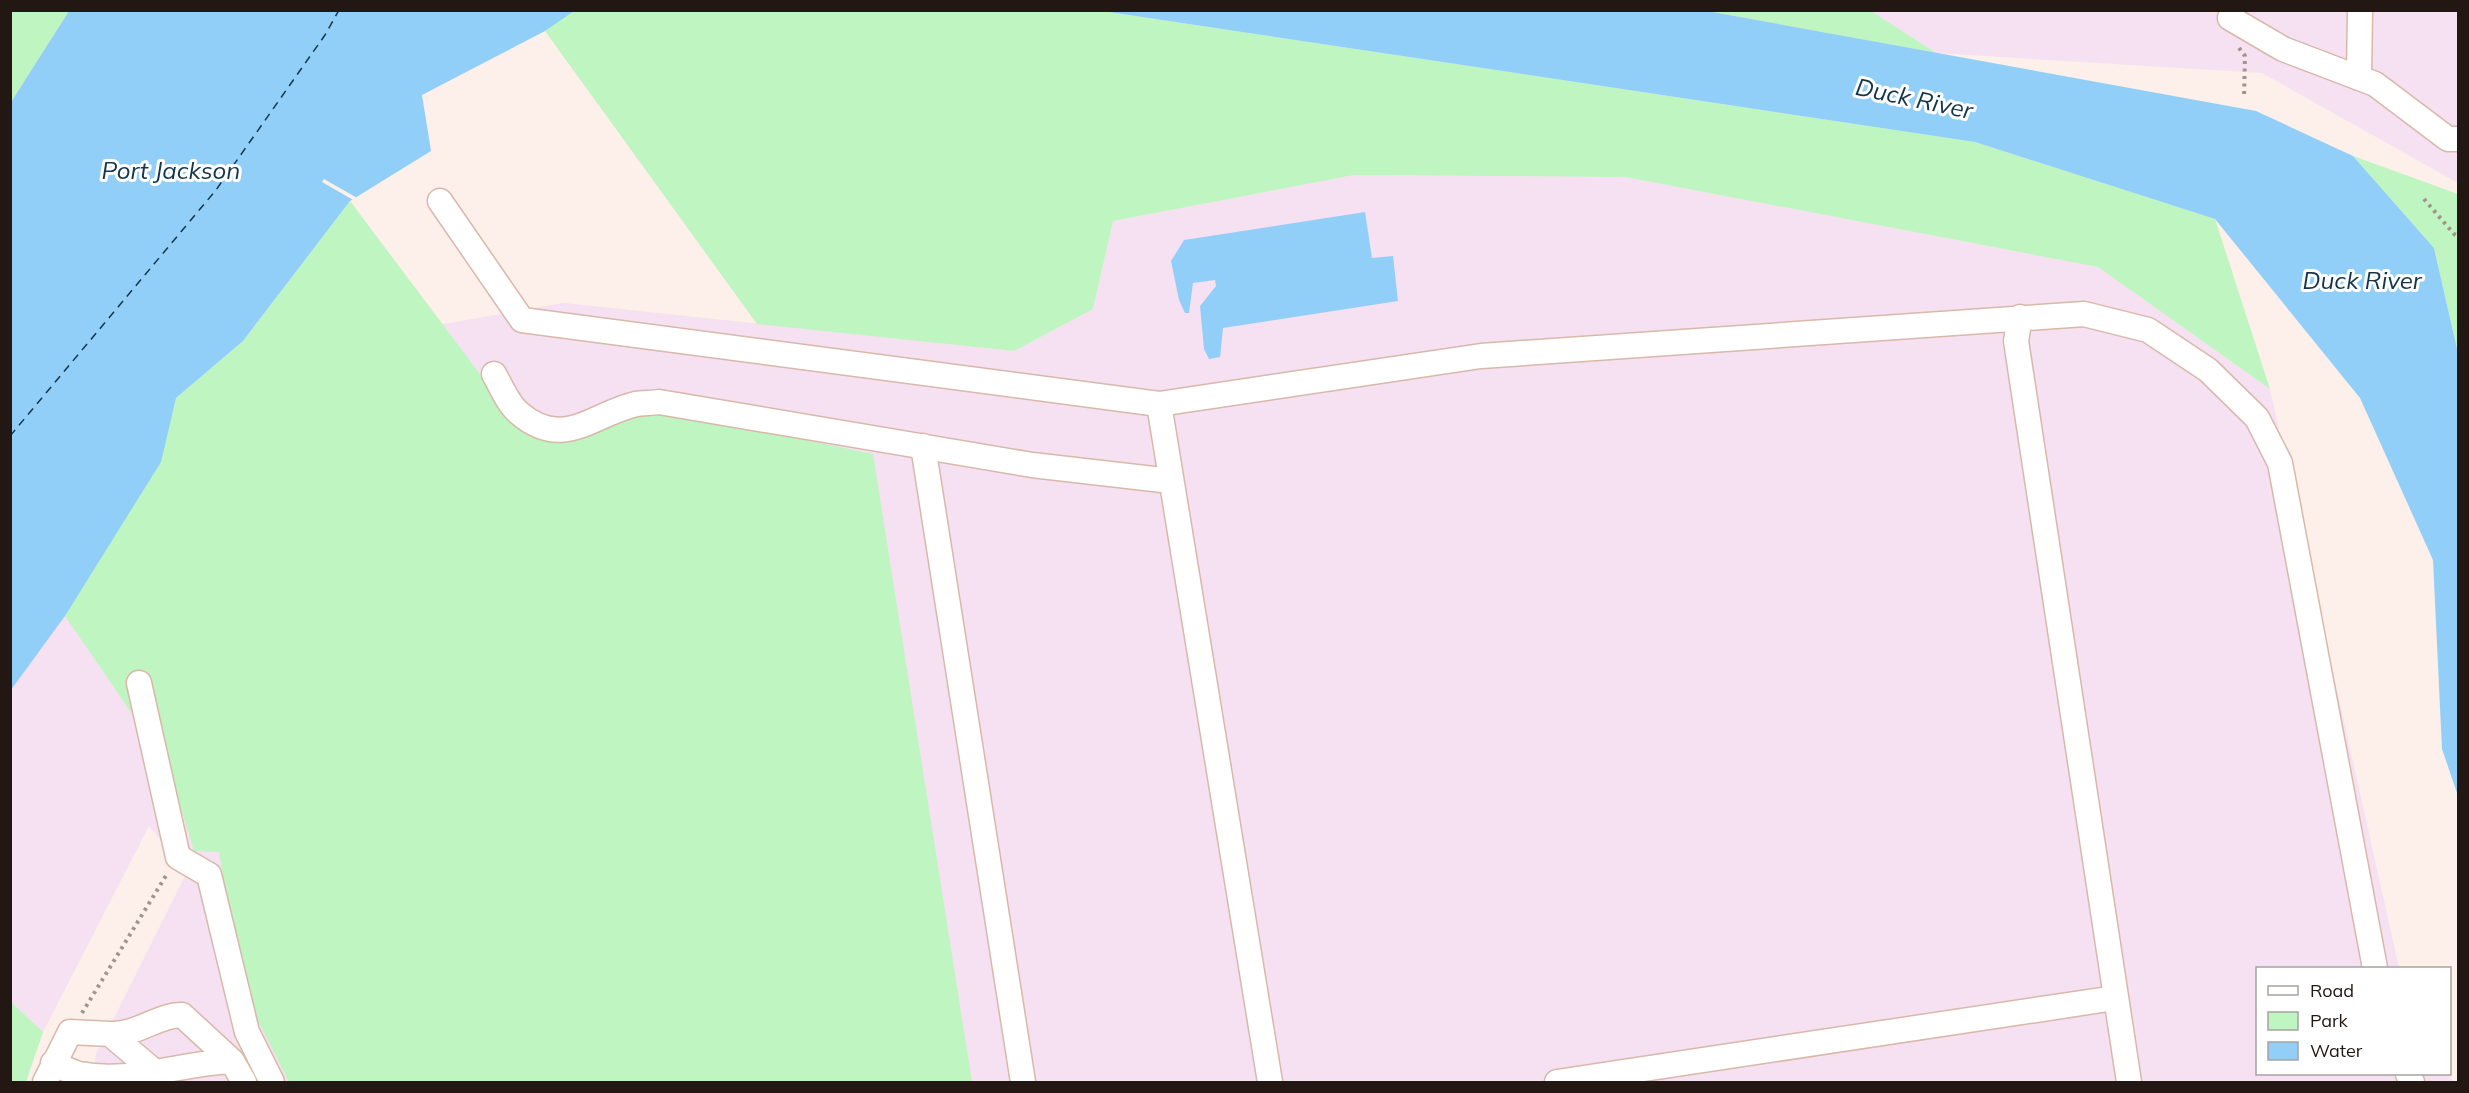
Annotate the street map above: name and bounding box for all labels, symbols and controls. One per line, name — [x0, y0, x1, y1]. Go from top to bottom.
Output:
water label: Duck River — [1853, 71, 1977, 125]
water label: Port Jackson — [102, 155, 240, 185]
water label: Duck River — [2303, 265, 2423, 295]
legend — [2256, 967, 2451, 1075]
text: Road — [2310, 979, 2354, 1002]
text: Park — [2310, 1009, 2349, 1032]
text: Water — [2310, 1039, 2363, 1062]

